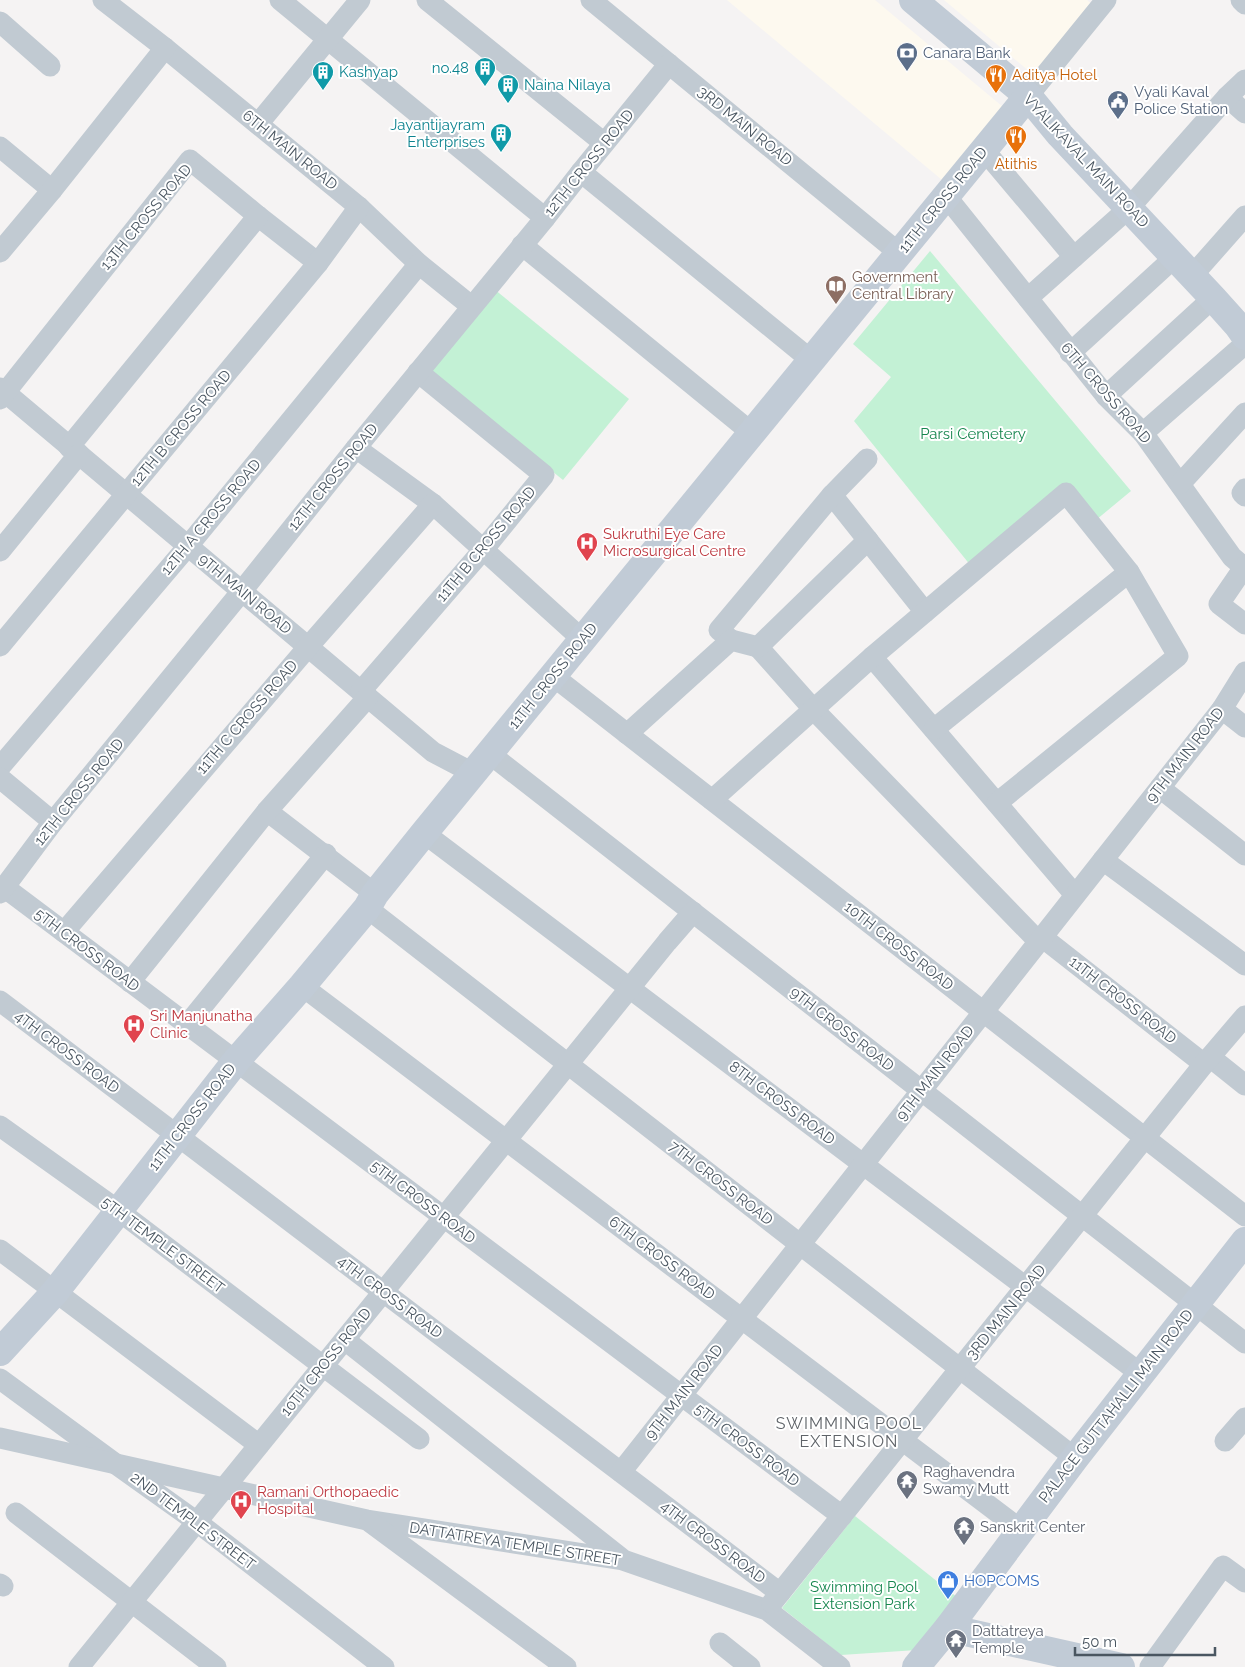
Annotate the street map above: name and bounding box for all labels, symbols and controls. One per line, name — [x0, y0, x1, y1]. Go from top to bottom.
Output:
bank icon: Canara Bank — [895, 41, 919, 72]
place label: Canara Bank — [923, 44, 1011, 62]
building icon: no.48 — [473, 56, 497, 87]
place label: no.48 — [432, 59, 469, 77]
building icon: Kashyap — [311, 60, 335, 91]
place label: Kashyap — [339, 63, 398, 81]
restaurant icon: Aditya Hotel — [984, 63, 1008, 94]
place label: Aditya Hotel — [1012, 66, 1098, 84]
building icon: Naina Nilaya — [496, 73, 520, 104]
place label: Naina Nilaya — [524, 76, 611, 94]
street label: 3RD MAIN ROAD — [694, 82, 796, 170]
place label: Vyali Kaval Police Station — [1134, 83, 1228, 118]
public building icon: Vyali Kaval Police Station — [1106, 89, 1130, 120]
street label: VYALIKAVAL MAIN ROAD — [1019, 91, 1153, 232]
street label: 6TH MAIN ROAD — [239, 106, 341, 194]
street label: 12TH CROSS ROAD — [540, 106, 638, 220]
place label: Jayantijayram Enterprises — [390, 116, 485, 151]
building icon: Jayantijayram Enterprises — [489, 122, 513, 153]
restaurant icon: Atithis — [1004, 124, 1028, 155]
street label: 11TH CROSS ROAD — [895, 143, 991, 257]
place label: Atithis — [995, 155, 1037, 173]
street label: 13TH CROSS ROAD — [97, 160, 196, 274]
place label: Government Central Library — [852, 268, 954, 303]
library icon: Government Central Library — [824, 274, 848, 305]
street label: 6TH CROSS ROAD — [1057, 339, 1155, 447]
street label: 12TH B CROSS ROAD — [127, 366, 235, 490]
street label: 12TH CROSS ROAD — [284, 420, 382, 534]
park label: Parsi Cemetery — [920, 425, 1026, 443]
street label: 12TH A CROSS ROAD — [157, 455, 265, 578]
street label: 11TH B CROSS ROAD — [433, 483, 540, 605]
place label: Sukruthi Eye Care Microsurgical Centre — [603, 525, 746, 560]
hospital icon: Sukruthi Eye Care Microsurgical Centre — [575, 531, 599, 562]
street label: 9TH MAIN ROAD — [195, 550, 295, 638]
street label: 11TH CROSS ROAD — [505, 619, 601, 733]
street label: 11TH C CROSS ROAD — [193, 656, 302, 778]
street label: 9TH MAIN ROAD — [1142, 704, 1228, 806]
street label: 12TH CROSS ROAD — [30, 735, 128, 849]
street label: 10TH CROSS ROAD — [841, 898, 957, 994]
street label: 5TH CROSS ROAD — [31, 905, 143, 995]
street label: 11TH CROSS ROAD — [1066, 953, 1180, 1048]
street label: 9TH CROSS ROAD — [787, 983, 898, 1075]
street label: 4TH CROSS ROAD — [11, 1007, 123, 1097]
place label: Sri Manjunatha Clinic — [150, 1007, 253, 1042]
hospital icon: Sri Manjunatha Clinic — [122, 1013, 146, 1044]
street label: 9TH MAIN ROAD — [892, 1022, 978, 1124]
street label: 8TH CROSS ROAD — [726, 1057, 839, 1149]
street label: 11TH CROSS ROAD — [145, 1060, 240, 1174]
street label: 7TH CROSS ROAD — [665, 1137, 777, 1229]
street label: 5TH CROSS ROAD — [367, 1157, 479, 1247]
street label: 5TH TEMPLE STREET — [98, 1193, 228, 1297]
street label: 6TH CROSS ROAD — [605, 1212, 719, 1304]
street label: 4TH CROSS ROAD — [334, 1252, 446, 1342]
street label: 3RD MAIN ROAD — [962, 1261, 1050, 1363]
street label: 10TH CROSS ROAD — [277, 1304, 375, 1420]
street label: PALACE GUTTAHALLI MAIN ROAD — [1035, 1306, 1197, 1506]
street label: 9TH MAIN ROAD — [641, 1341, 727, 1443]
street label: 5TH CROSS ROAD — [691, 1400, 803, 1490]
district label: SWIMMING POOL EXTENSION — [776, 1414, 922, 1451]
place label: Raghavendra Swamy Mutt — [923, 1463, 1015, 1498]
street label: 2ND TEMPLE STREET — [127, 1468, 259, 1574]
temple icon: Raghavendra Swamy Mutt — [895, 1469, 919, 1500]
place label: Ramani Orthopaedic Hospital — [257, 1483, 399, 1518]
hospital icon: Ramani Orthopaedic Hospital — [229, 1489, 253, 1520]
street label: 4TH CROSS ROAD — [657, 1497, 769, 1587]
temple icon: Sanskrit Center — [952, 1515, 976, 1546]
street label: DATTATREYA TEMPLE STREET — [408, 1518, 622, 1570]
place label: Sanskrit Center — [980, 1518, 1086, 1536]
shop icon: HOPCOMS — [936, 1569, 960, 1600]
place label: HOPCOMS — [964, 1572, 1039, 1590]
park label: Swimming Pool Extension Park — [810, 1578, 919, 1613]
place label: Dattatreya Temple — [972, 1622, 1044, 1657]
scale bar — [1075, 1624, 1215, 1656]
temple icon: Dattatreya Temple — [944, 1628, 968, 1659]
text: 50 m — [1082, 1633, 1117, 1651]

